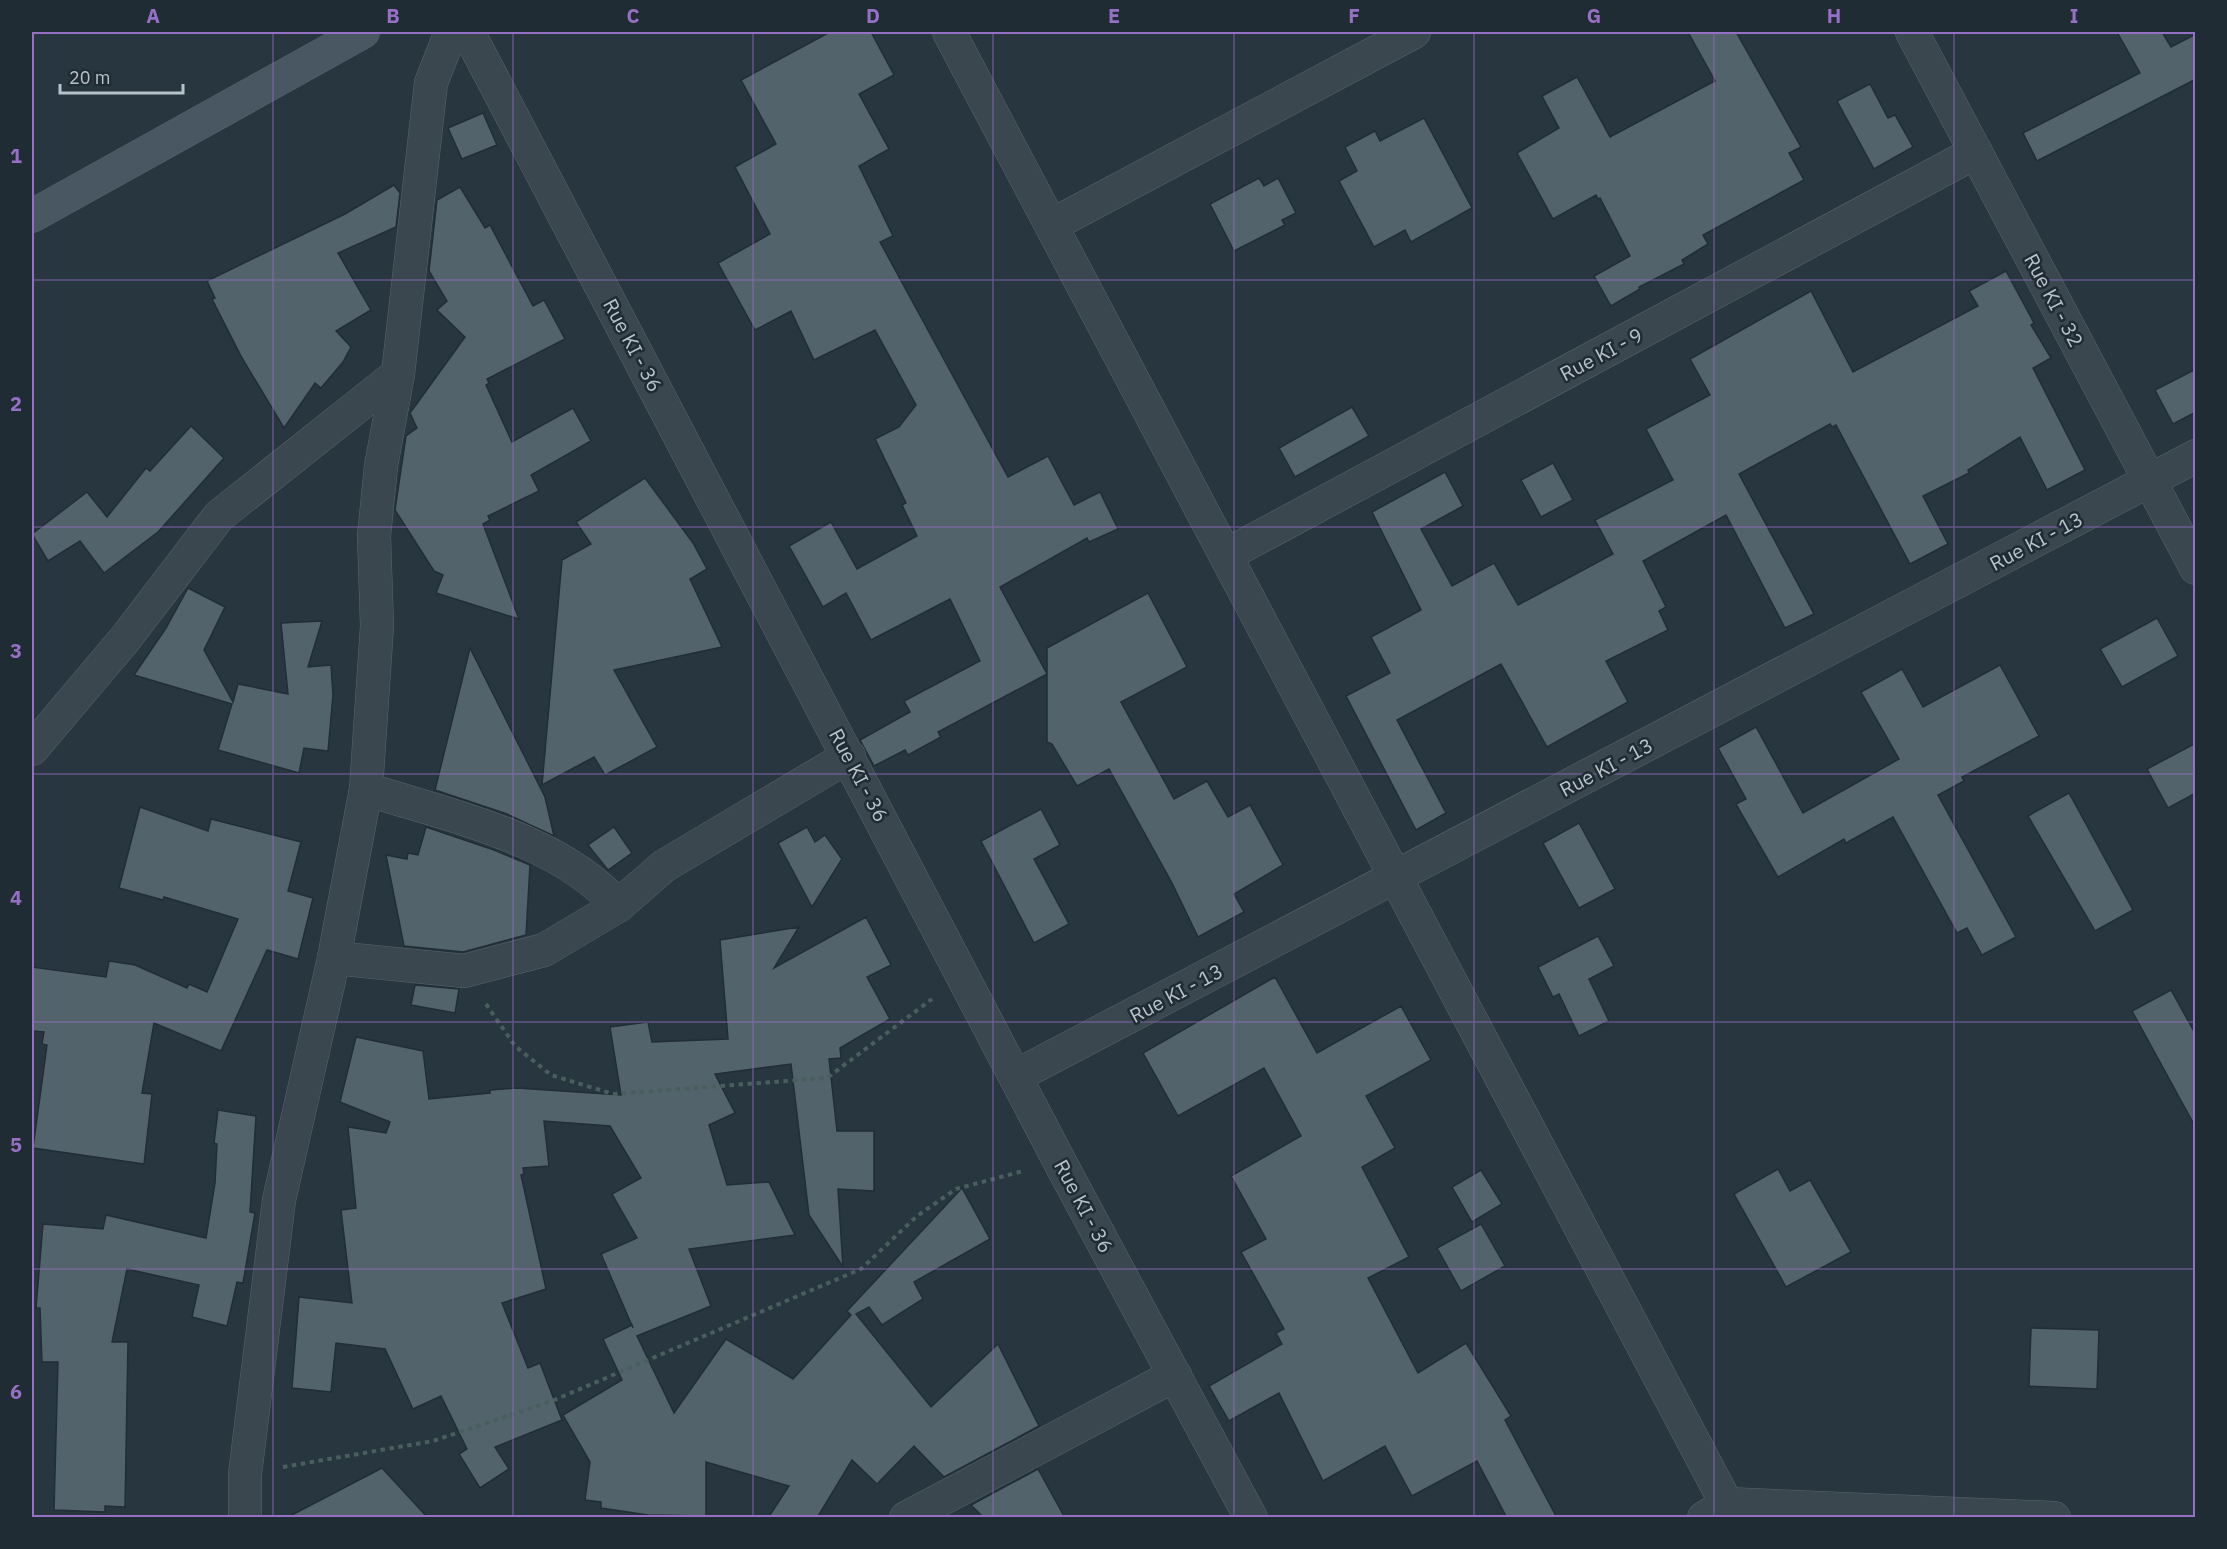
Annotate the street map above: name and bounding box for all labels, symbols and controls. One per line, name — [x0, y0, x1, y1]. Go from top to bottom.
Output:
text: A — [146, 2, 160, 29]
text: B — [386, 2, 400, 29]
text: C — [626, 2, 640, 29]
text: D — [866, 2, 880, 29]
text: E — [1108, 2, 1120, 29]
text: F — [1348, 2, 1360, 29]
text: G — [1587, 2, 1601, 29]
text: H — [1827, 2, 1841, 29]
text: I — [2070, 2, 2078, 29]
scale bar — [60, 57, 183, 95]
text: 20 m — [69, 66, 111, 89]
text: 1 — [10, 142, 22, 169]
street label: Rue KI - 32 — [2018, 249, 2090, 351]
street label: Rue KI - 36 — [597, 294, 669, 396]
street label: Rue KI - 9 — [1555, 321, 1647, 387]
text: 2 — [10, 390, 22, 417]
street label: Rue KI - 13 — [1985, 505, 2087, 577]
text: 3 — [10, 637, 22, 664]
street label: Rue KI - 36 — [823, 724, 895, 826]
street label: Rue KI - 13 — [1555, 731, 1657, 803]
text: 4 — [10, 884, 22, 911]
street label: Rue KI - 13 — [1125, 957, 1227, 1029]
text: 5 — [10, 1131, 22, 1158]
street label: Rue KI - 36 — [1048, 1155, 1120, 1257]
text: 6 — [10, 1378, 22, 1405]

